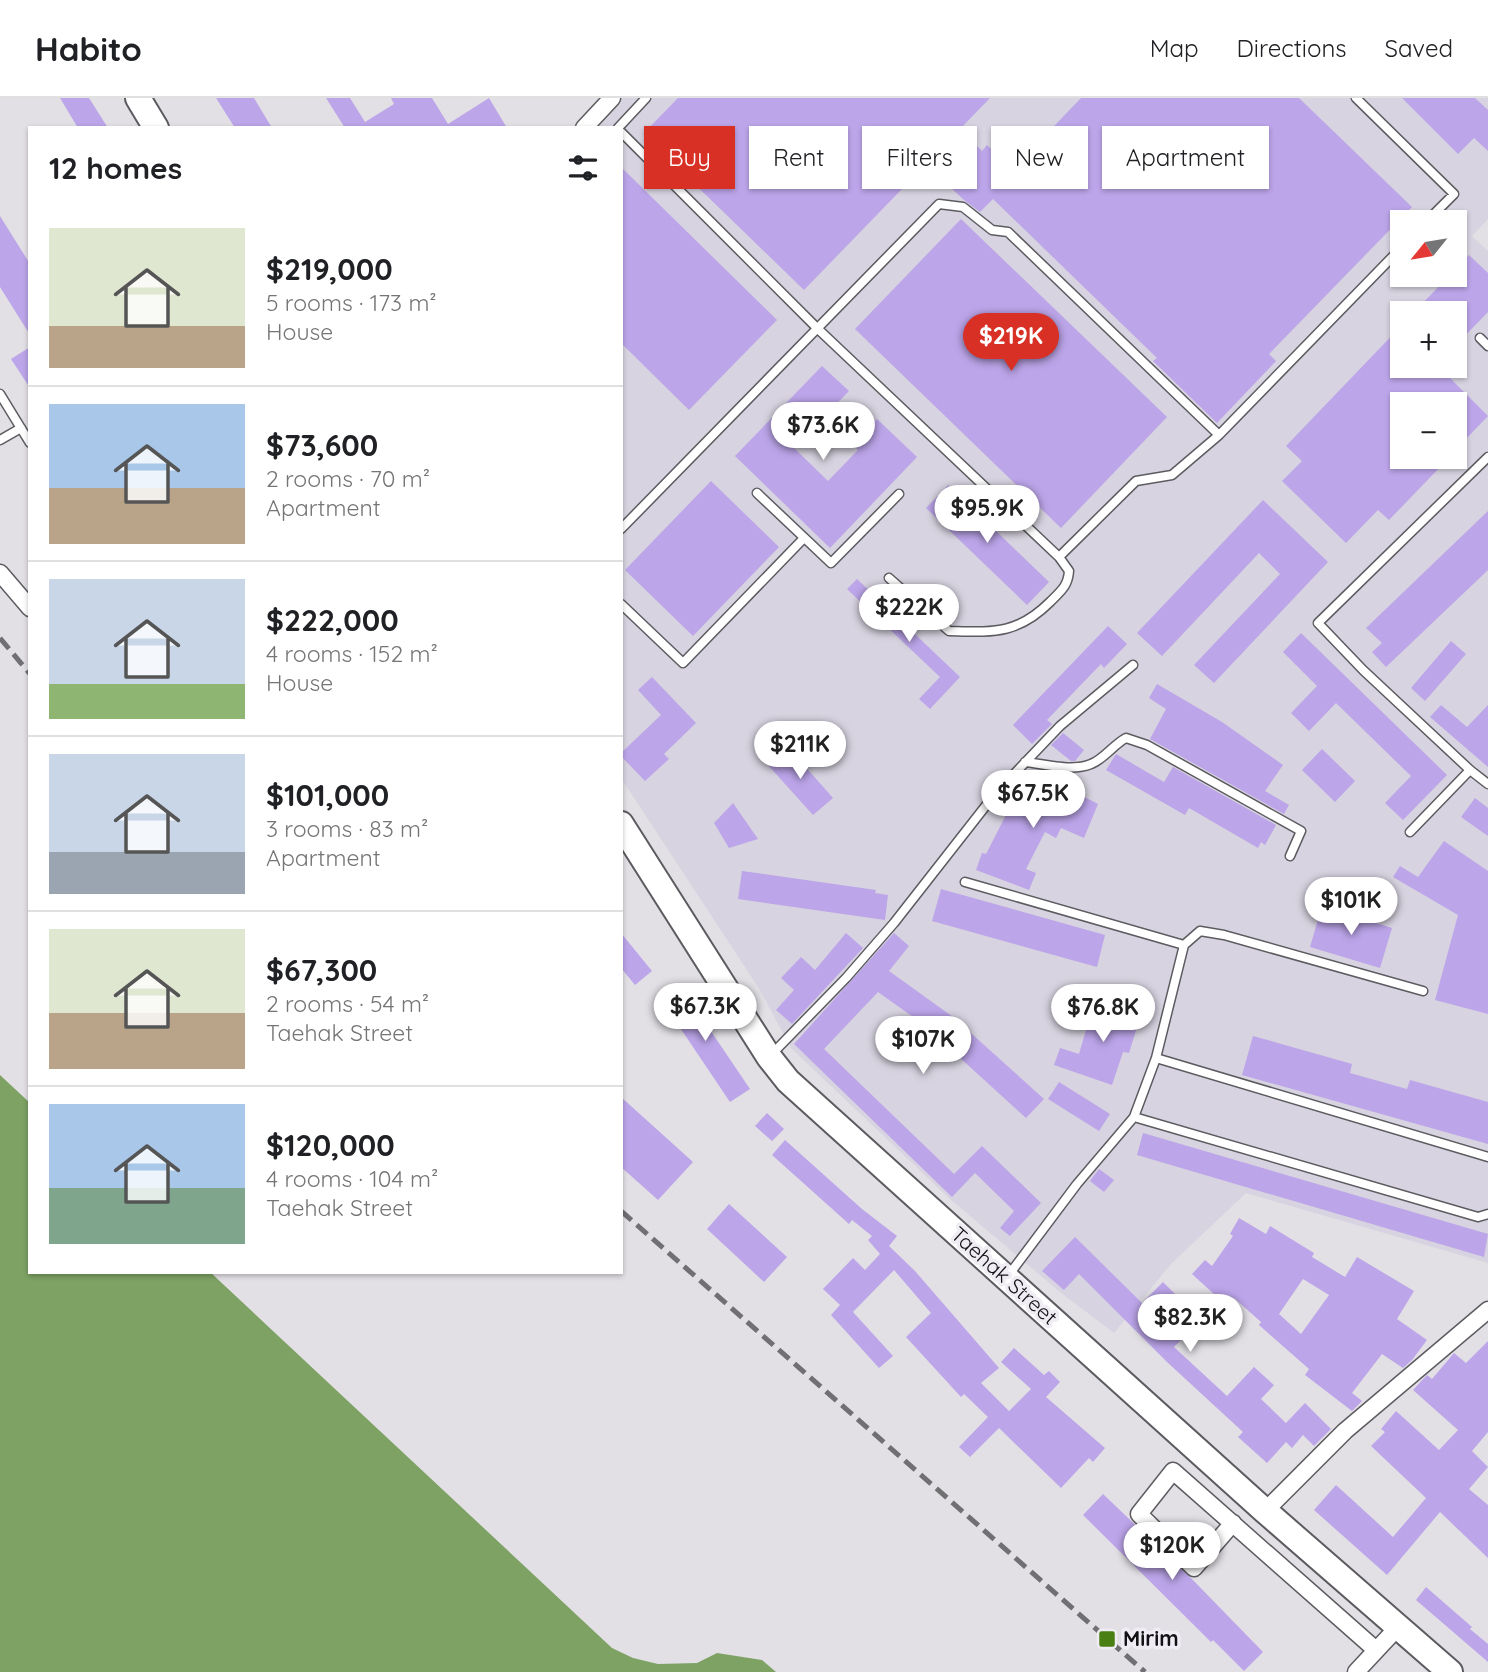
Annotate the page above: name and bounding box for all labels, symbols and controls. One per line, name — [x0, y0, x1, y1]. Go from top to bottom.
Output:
text: Habito — [35, 28, 142, 69]
text: Map — [1150, 33, 1199, 63]
text: Directions — [1237, 33, 1347, 63]
text: Saved — [1385, 33, 1453, 63]
chip: Buy — [644, 126, 735, 189]
chip: Rent — [749, 126, 848, 189]
chip: Filters — [862, 126, 977, 189]
chip: New — [991, 126, 1088, 189]
chip: Apartment — [1102, 126, 1269, 189]
text: 12 homes — [49, 149, 182, 187]
icon: filters — [564, 149, 602, 187]
north arrow — [1390, 210, 1466, 287]
map controls — [1390, 210, 1467, 469]
text: $219,000 — [266, 250, 393, 288]
icon: home — [105, 256, 189, 340]
text: 5 rooms · 173 m² — [266, 288, 437, 317]
button: + — [1390, 301, 1467, 378]
pin: $219K — [962, 314, 1060, 373]
text: House — [266, 317, 333, 346]
text: $219K — [979, 321, 1043, 350]
button: − — [1390, 392, 1467, 469]
pin: $73.6K — [766, 402, 880, 462]
text: $73.6K — [787, 410, 859, 439]
text: $73,600 — [266, 426, 378, 464]
icon: home — [105, 432, 189, 516]
text: 2 rooms · 70 m² — [266, 464, 430, 493]
pin: $95.9K — [930, 486, 1044, 545]
text: Apartment — [266, 493, 380, 522]
text: $95.9K — [951, 493, 1023, 522]
pin: $222K — [860, 584, 958, 644]
text: $222K — [875, 592, 943, 621]
text: $222,000 — [266, 601, 399, 639]
icon: home — [105, 607, 189, 691]
text: 4 rooms · 152 m² — [266, 639, 438, 668]
text: House — [266, 668, 333, 697]
pin: $211K — [751, 722, 849, 781]
text: $211K — [770, 729, 830, 758]
pin: $67.5K — [976, 770, 1090, 830]
text: $101,000 — [266, 776, 389, 814]
text: $67.5K — [997, 778, 1069, 807]
icon: home — [105, 782, 189, 866]
text: 3 rooms · 83 m² — [266, 814, 428, 843]
text: Apartment — [266, 843, 380, 872]
pin: $101K — [1302, 878, 1400, 937]
text: $101K — [1321, 885, 1381, 914]
text: $67,300 — [266, 951, 377, 989]
icon: home — [105, 957, 189, 1041]
pin: $67.3K — [648, 984, 762, 1043]
pin: $76.8K — [1046, 984, 1160, 1044]
text: 2 rooms · 54 m² — [266, 989, 429, 1018]
text: $67.3K — [670, 991, 740, 1020]
text: $76.8K — [1067, 992, 1139, 1021]
pin: $107K — [874, 1016, 972, 1076]
text: Taehak Street — [266, 1018, 413, 1047]
text: $107K — [891, 1024, 955, 1053]
text: $120,000 — [266, 1126, 395, 1164]
icon: home — [105, 1132, 189, 1216]
text: 4 rooms · 104 m² — [266, 1164, 438, 1193]
text: Taehak Street — [266, 1193, 413, 1222]
street label: Taehak Street — [946, 1221, 1063, 1330]
pin: $82.3K — [1133, 1294, 1247, 1354]
text: $82.3K — [1154, 1302, 1226, 1331]
pin: $120K — [1123, 1522, 1221, 1582]
text: $120K — [1140, 1530, 1204, 1559]
place label: Mirim — [1123, 1625, 1179, 1651]
marker: Mirim — [1097, 1629, 1117, 1649]

